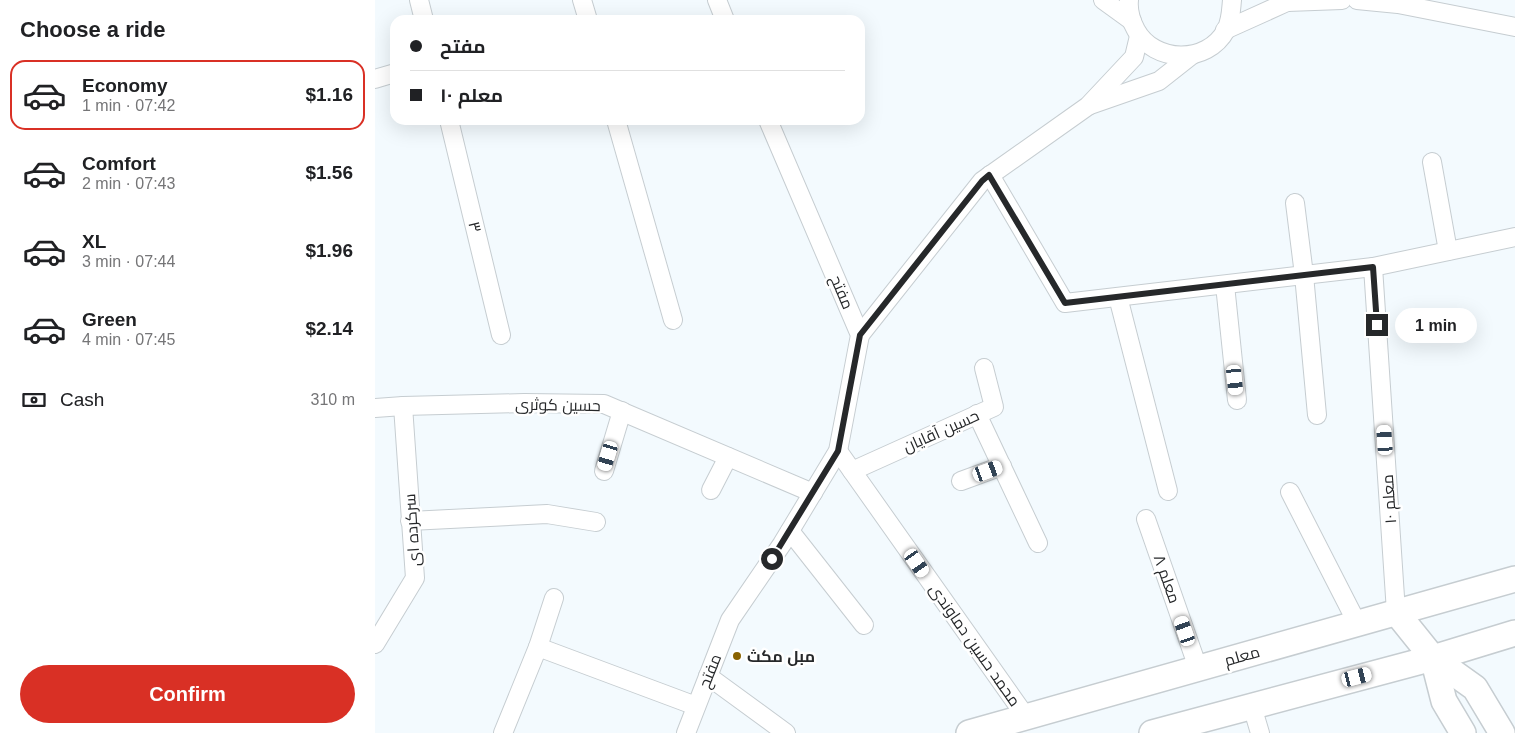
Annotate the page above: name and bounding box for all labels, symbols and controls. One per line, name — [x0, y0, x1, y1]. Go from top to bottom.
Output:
text: Choose a ride — [20, 17, 165, 42]
text: مفتح — [440, 36, 486, 57]
icon: car — [22, 73, 67, 118]
text: Economy — [82, 75, 168, 96]
text: $1.16 — [305, 84, 353, 105]
text: معلم ۱۰ — [440, 85, 503, 106]
text: 1 min · 07:42 — [82, 97, 175, 114]
icon: car — [22, 151, 67, 196]
text: Comfort — [82, 153, 156, 174]
text: $1.56 — [305, 162, 353, 183]
text: 2 min · 07:43 — [82, 175, 175, 192]
street label: ۳ — [465, 220, 485, 234]
icon: car — [22, 229, 67, 274]
text: XL — [82, 231, 106, 252]
text: $1.96 — [305, 240, 353, 261]
text: 3 min · 07:44 — [82, 253, 175, 270]
street label: مفتح — [825, 272, 857, 313]
icon: car — [22, 307, 67, 352]
callout: 1 min — [1395, 308, 1477, 342]
text: Green — [82, 309, 137, 330]
route end — [1366, 314, 1388, 336]
text: 1 min — [1415, 317, 1457, 334]
text: $2.14 — [305, 318, 353, 339]
text: 4 min · 07:45 — [82, 331, 175, 348]
car — [1225, 364, 1244, 396]
icon: cash — [20, 386, 48, 414]
text: Cash — [60, 389, 104, 410]
text: 310 m — [311, 391, 355, 408]
street label: حسین کوثری — [515, 396, 601, 416]
street label: حسین آقایان — [900, 407, 982, 457]
car — [1376, 425, 1393, 455]
car — [596, 439, 619, 473]
car — [971, 459, 1004, 483]
street label: معلم ۱۰ — [1379, 474, 1402, 524]
street label: سرکرده ای — [401, 493, 425, 567]
car — [902, 546, 931, 580]
route start — [761, 548, 783, 570]
street label: معلم ۸ — [1148, 552, 1183, 607]
street label: محمد حسین دماوندی — [925, 581, 1024, 711]
car — [1173, 614, 1196, 648]
street label: معلم — [1222, 643, 1262, 672]
place label: مبل مکث — [747, 648, 815, 666]
marker: مبل مکث — [731, 650, 743, 662]
street label: مفتح — [696, 651, 727, 692]
button: Confirm — [20, 665, 355, 723]
car — [1340, 666, 1373, 688]

